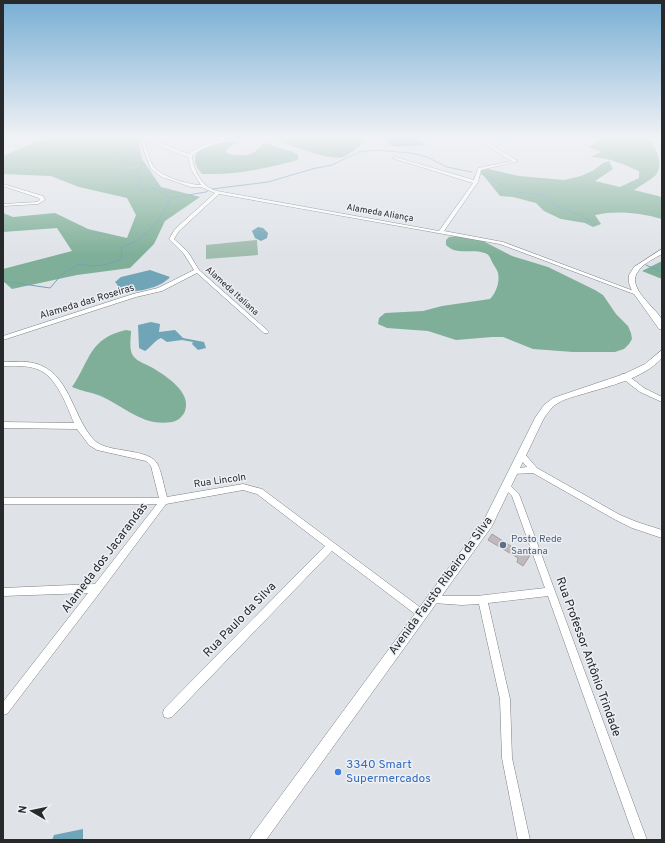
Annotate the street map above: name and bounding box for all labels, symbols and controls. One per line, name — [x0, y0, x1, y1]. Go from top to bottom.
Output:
street label: Alameda Aliança — [346, 202, 414, 224]
street label: Alameda Italiana — [203, 264, 261, 318]
street label: Alameda das Roseiras — [38, 281, 136, 323]
street label: Rua Lincoln — [193, 471, 247, 491]
street label: Alameda dos Jacarandas — [58, 500, 152, 616]
street label: Avenida Fausto Ribeiro da Silva — [385, 514, 497, 658]
place label: Posto Rede Santana — [511, 533, 562, 558]
marker: Posto Rede Santana — [498, 540, 508, 550]
street label: Rua Professor Antônio Trindade — [552, 575, 624, 739]
street label: Rua Paulo da Silva — [200, 579, 280, 661]
place label: 3340 Smart Supermercados — [346, 757, 431, 787]
marker: 3340 Smart Supermercados — [333, 767, 343, 777]
north arrow — [12, 791, 52, 831]
text: N — [16, 805, 31, 815]

